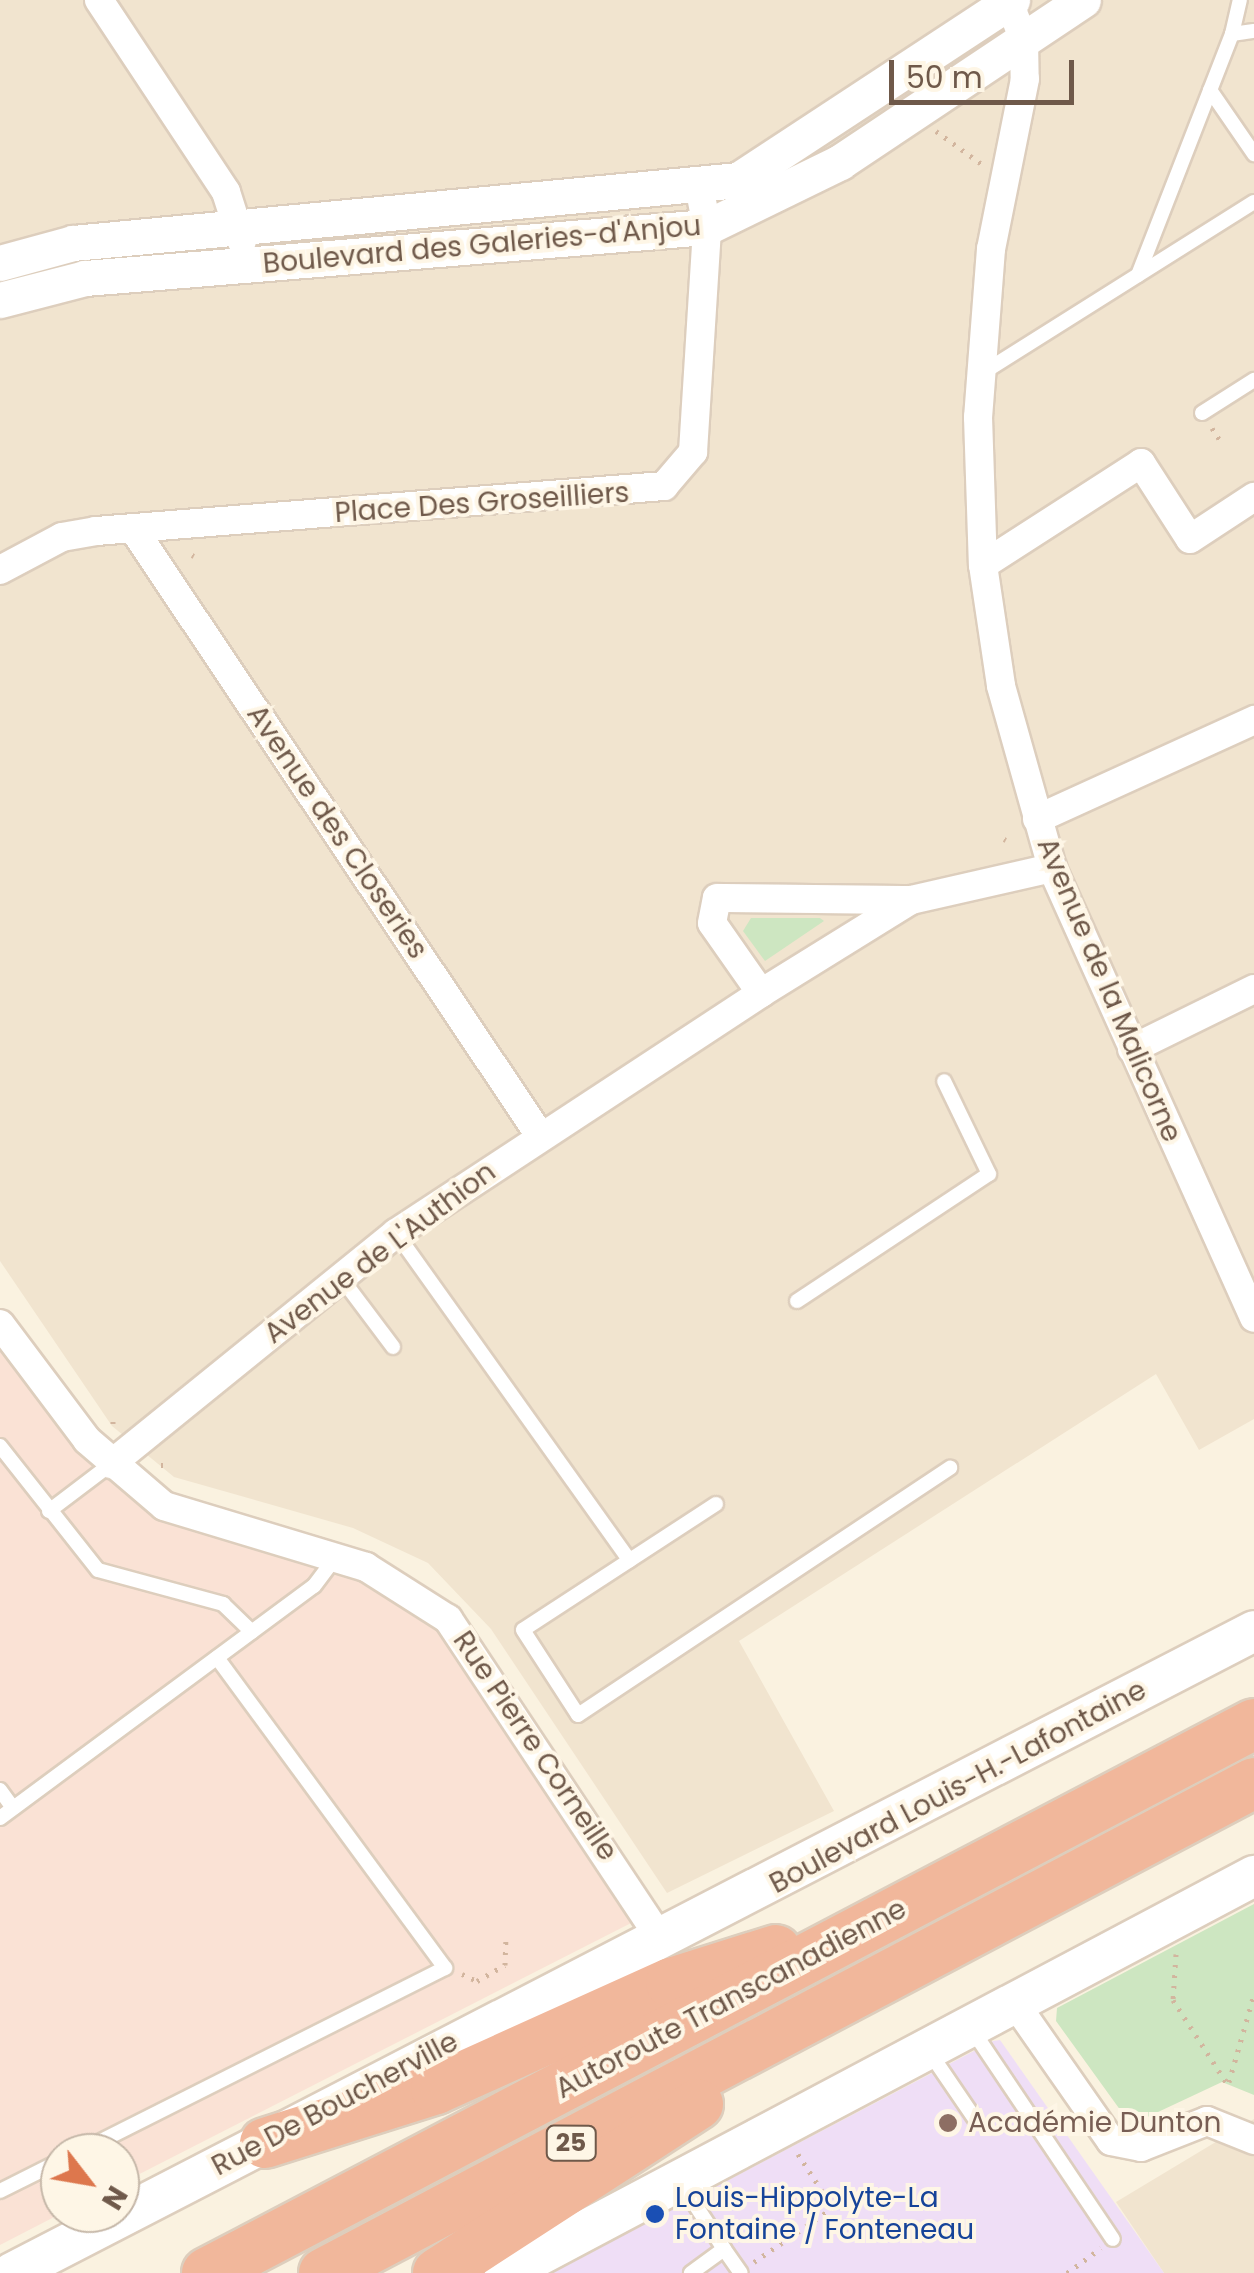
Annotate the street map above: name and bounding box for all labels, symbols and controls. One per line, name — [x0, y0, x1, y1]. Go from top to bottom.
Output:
scale bar — [894, 40, 1079, 102]
text: 50 m — [906, 56, 983, 99]
street label: Boulevard des Galeries-d'Anjou — [261, 209, 703, 281]
street label: Place Des Groseilliers — [334, 476, 630, 530]
street label: Avenue des Closeries — [240, 699, 434, 965]
street label: Avenue de la Malicorne — [1030, 833, 1188, 1147]
street label: Avenue de L'Authion — [258, 1155, 502, 1351]
street label: Rue Pierre Corneille — [446, 1625, 624, 1867]
street label: Boulevard Louis-H.-Lafontaine — [764, 1673, 1152, 1901]
street label: Autoroute Transcanadienne — [550, 1892, 912, 2106]
street label: Rue De Boucherville — [206, 2025, 464, 2183]
place label: Académie Dunton — [968, 2106, 1221, 2140]
marker: Académie Dunton — [937, 2112, 959, 2134]
road number: 25 — [544, 2123, 598, 2163]
north arrow — [40, 2133, 140, 2233]
text: N — [92, 2179, 137, 2217]
place label: Louis-Hippolyte-La Fontaine / Fonteneau — [675, 2181, 974, 2247]
marker: Louis-Hippolyte-La Fontaine / Fonteneau — [644, 2203, 666, 2225]

